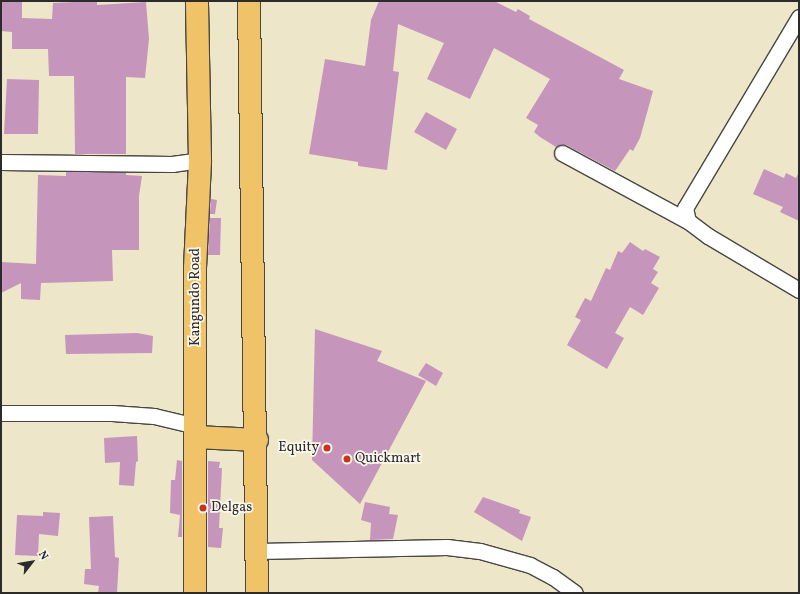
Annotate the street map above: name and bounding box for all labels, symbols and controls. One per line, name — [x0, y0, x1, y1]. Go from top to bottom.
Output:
street label: Kangundo Road — [188, 248, 204, 346]
place label: Equity — [278, 440, 319, 456]
marker: Equity — [322, 443, 332, 453]
place label: Quickmart — [355, 451, 421, 467]
marker: Quickmart — [342, 454, 352, 464]
place label: Delgas — [211, 500, 252, 516]
marker: Delgas — [198, 503, 208, 513]
north arrow — [12, 542, 52, 582]
text: N — [34, 548, 51, 563]

